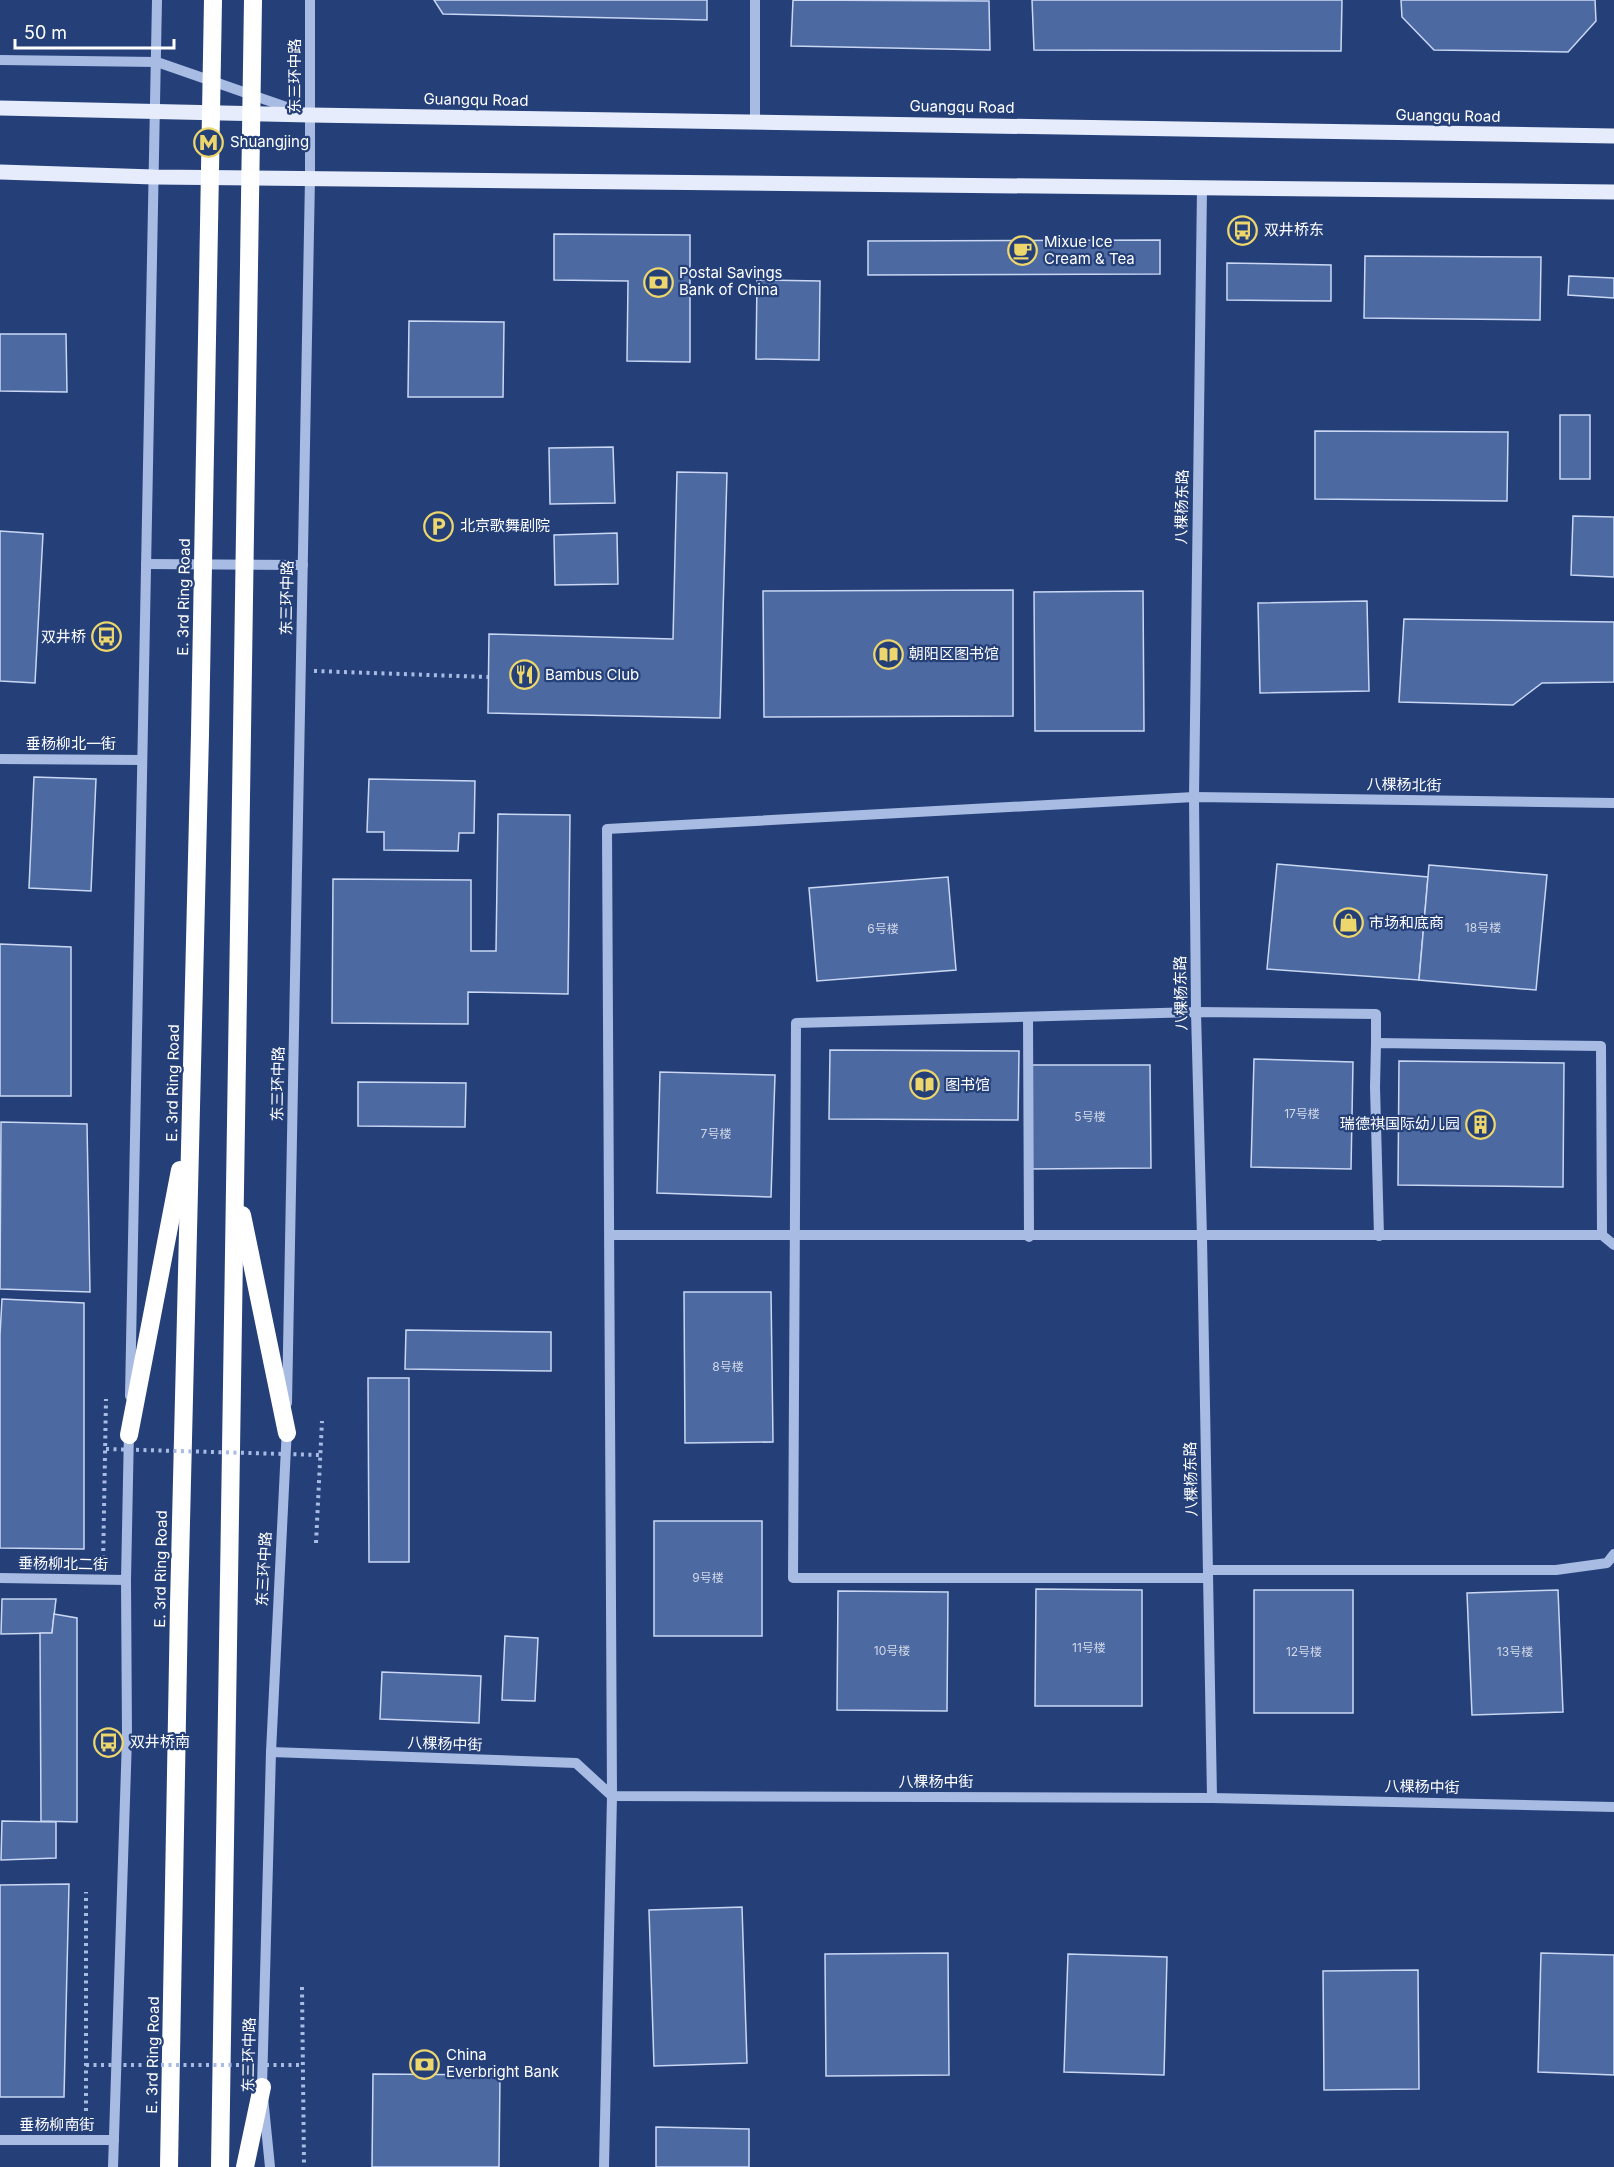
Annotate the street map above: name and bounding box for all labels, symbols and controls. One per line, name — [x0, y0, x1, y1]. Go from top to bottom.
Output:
scale bar — [15, 12, 174, 50]
text: 50 m — [24, 22, 67, 43]
street label: 东三环中路 — [285, 38, 304, 114]
street label: Guangqu Road — [423, 89, 529, 110]
street label: Guangqu Road — [909, 96, 1015, 117]
street label: Guangqu Road — [1395, 105, 1501, 126]
metro station icon: Shuangjing — [193, 126, 225, 158]
place label: Shuangjing — [230, 132, 309, 151]
bus stop icon: 双井桥东 — [1227, 214, 1259, 246]
place label: 双井桥东 — [1264, 220, 1324, 239]
place label: Mixue Ice Cream & Tea — [1044, 232, 1135, 268]
cafe icon: Mixue Ice Cream & Tea — [1007, 235, 1039, 267]
place label: Postal Savings Bank of China — [679, 263, 783, 299]
bank icon: Postal Savings Bank of China — [642, 266, 674, 298]
street label: 八棵杨东路 — [1171, 469, 1192, 545]
parking icon: 北京歌舞剧院 — [423, 510, 455, 542]
place label: 北京歌舞剧院 — [460, 516, 550, 535]
street label: E. 3rd Ring Road — [173, 538, 194, 656]
street label: 东三环中路 — [276, 560, 297, 636]
bus stop icon: 双井桥 — [91, 621, 123, 653]
place label: 双井桥 — [41, 627, 86, 646]
library icon: 朝阳区图书馆 — [872, 638, 904, 670]
place label: 朝阳区图书馆 — [909, 644, 999, 663]
restaurant icon: Bambus Club — [508, 659, 540, 691]
place label: Bambus Club — [545, 665, 639, 684]
street label: 垂杨柳北一街 — [26, 734, 116, 753]
street label: 八棵杨北街 — [1366, 774, 1442, 795]
shop icon: 市场和底商 — [1332, 907, 1364, 939]
place label: 市场和底商 — [1369, 913, 1444, 932]
house number: 18号楼 — [1465, 920, 1501, 935]
house number: 6号楼 — [867, 921, 899, 936]
street label: 八棵杨东路 — [1170, 955, 1191, 1031]
street label: E. 3rd Ring Road — [162, 1024, 183, 1142]
street label: 东三环中路 — [267, 1046, 288, 1122]
library icon: 图书馆 — [908, 1069, 940, 1101]
place label: 图书馆 — [945, 1075, 990, 1094]
house number: 17号楼 — [1284, 1106, 1320, 1121]
building icon: 瑞德祺国际幼儿园 — [1465, 1108, 1497, 1140]
house number: 5号楼 — [1074, 1109, 1106, 1124]
place label: 瑞德祺国际幼儿园 — [1340, 1114, 1460, 1133]
house number: 7号楼 — [701, 1126, 731, 1141]
house number: 8号楼 — [712, 1359, 744, 1374]
street label: 八棵杨东路 — [1180, 1441, 1201, 1517]
street label: E. 3rd Ring Road — [150, 1510, 171, 1628]
street label: 东三环中路 — [252, 1531, 275, 1607]
street label: 垂杨柳北二街 — [18, 1553, 108, 1574]
house number: 9号楼 — [692, 1570, 724, 1585]
house number: 11号楼 — [1072, 1640, 1106, 1655]
house number: 10号楼 — [874, 1643, 910, 1658]
house number: 12号楼 — [1286, 1644, 1322, 1659]
house number: 13号楼 — [1497, 1644, 1533, 1659]
bus stop icon: 双井桥南 — [93, 1726, 125, 1758]
place label: 双井桥南 — [130, 1732, 190, 1751]
street label: 八棵杨中街 — [407, 1733, 483, 1754]
street label: 八棵杨中街 — [898, 1772, 974, 1791]
street label: 八棵杨中街 — [1384, 1776, 1460, 1797]
street label: E. 3rd Ring Road — [142, 1996, 163, 2114]
street label: 东三环中路 — [238, 2017, 259, 2093]
place label: China Everbright Bank — [446, 2045, 560, 2081]
bank icon: China Everbright Bank — [409, 2048, 441, 2080]
street label: 垂杨柳南街 — [19, 2115, 95, 2134]

